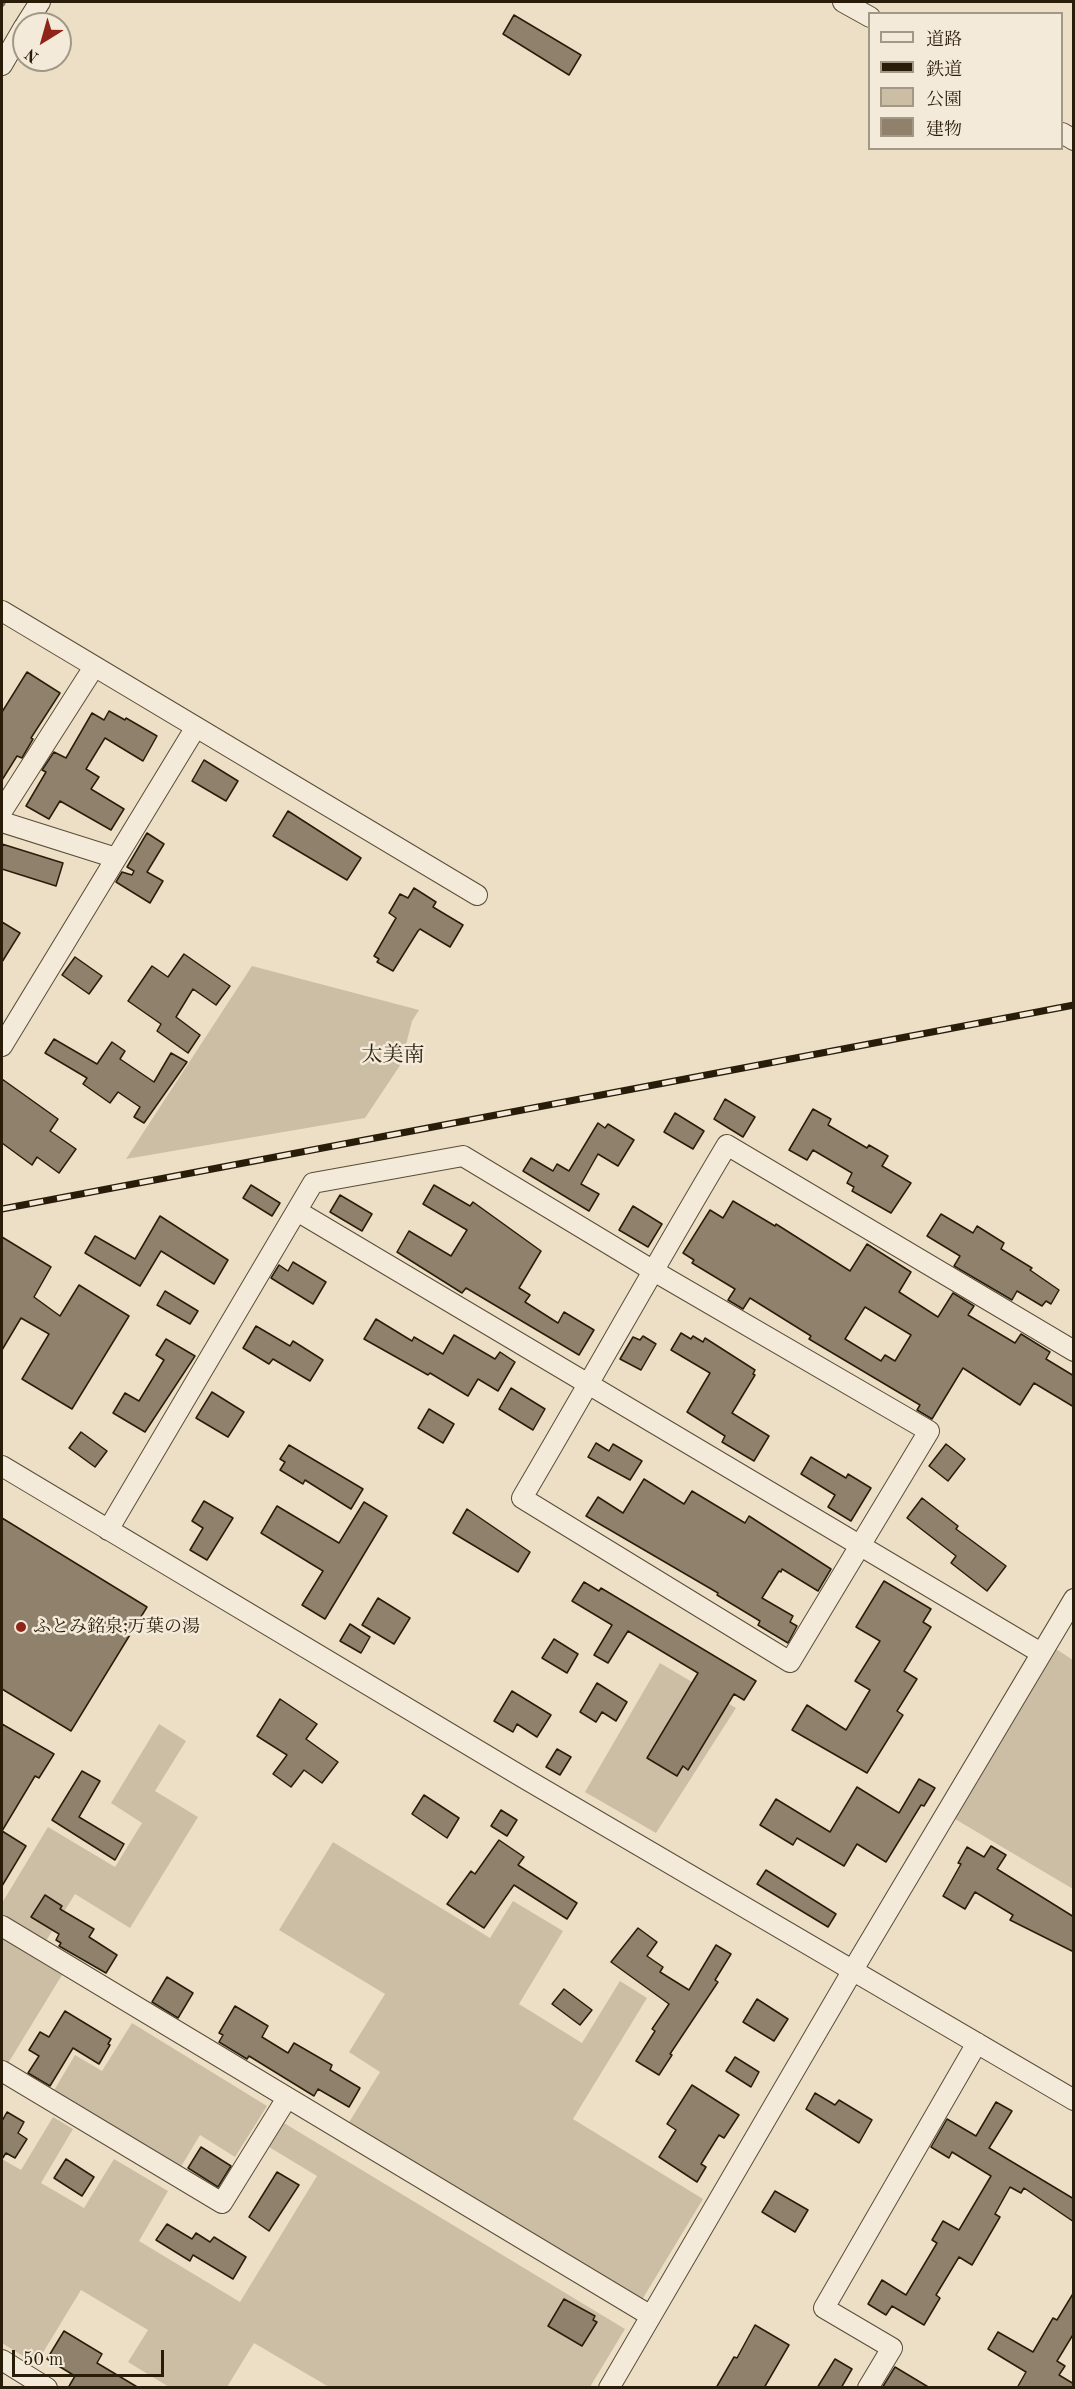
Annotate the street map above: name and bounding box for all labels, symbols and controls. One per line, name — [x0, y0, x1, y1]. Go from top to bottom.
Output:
north arrow — [12, 12, 72, 72]
legend — [868, 12, 1063, 150]
text: 道路 — [926, 31, 962, 49]
text: N — [23, 45, 42, 65]
text: 鉄道 — [926, 61, 962, 79]
text: 公園 — [926, 91, 962, 109]
text: 建物 — [926, 121, 962, 139]
district label: 太美南 — [362, 1042, 424, 1068]
place label: ふとみ銘泉;万葉の湯 — [33, 1616, 200, 1638]
marker: ふとみ銘泉;万葉の湯 — [14, 1620, 28, 1634]
scale bar — [15, 2338, 166, 2376]
text: 50 m — [23, 2351, 63, 2369]

